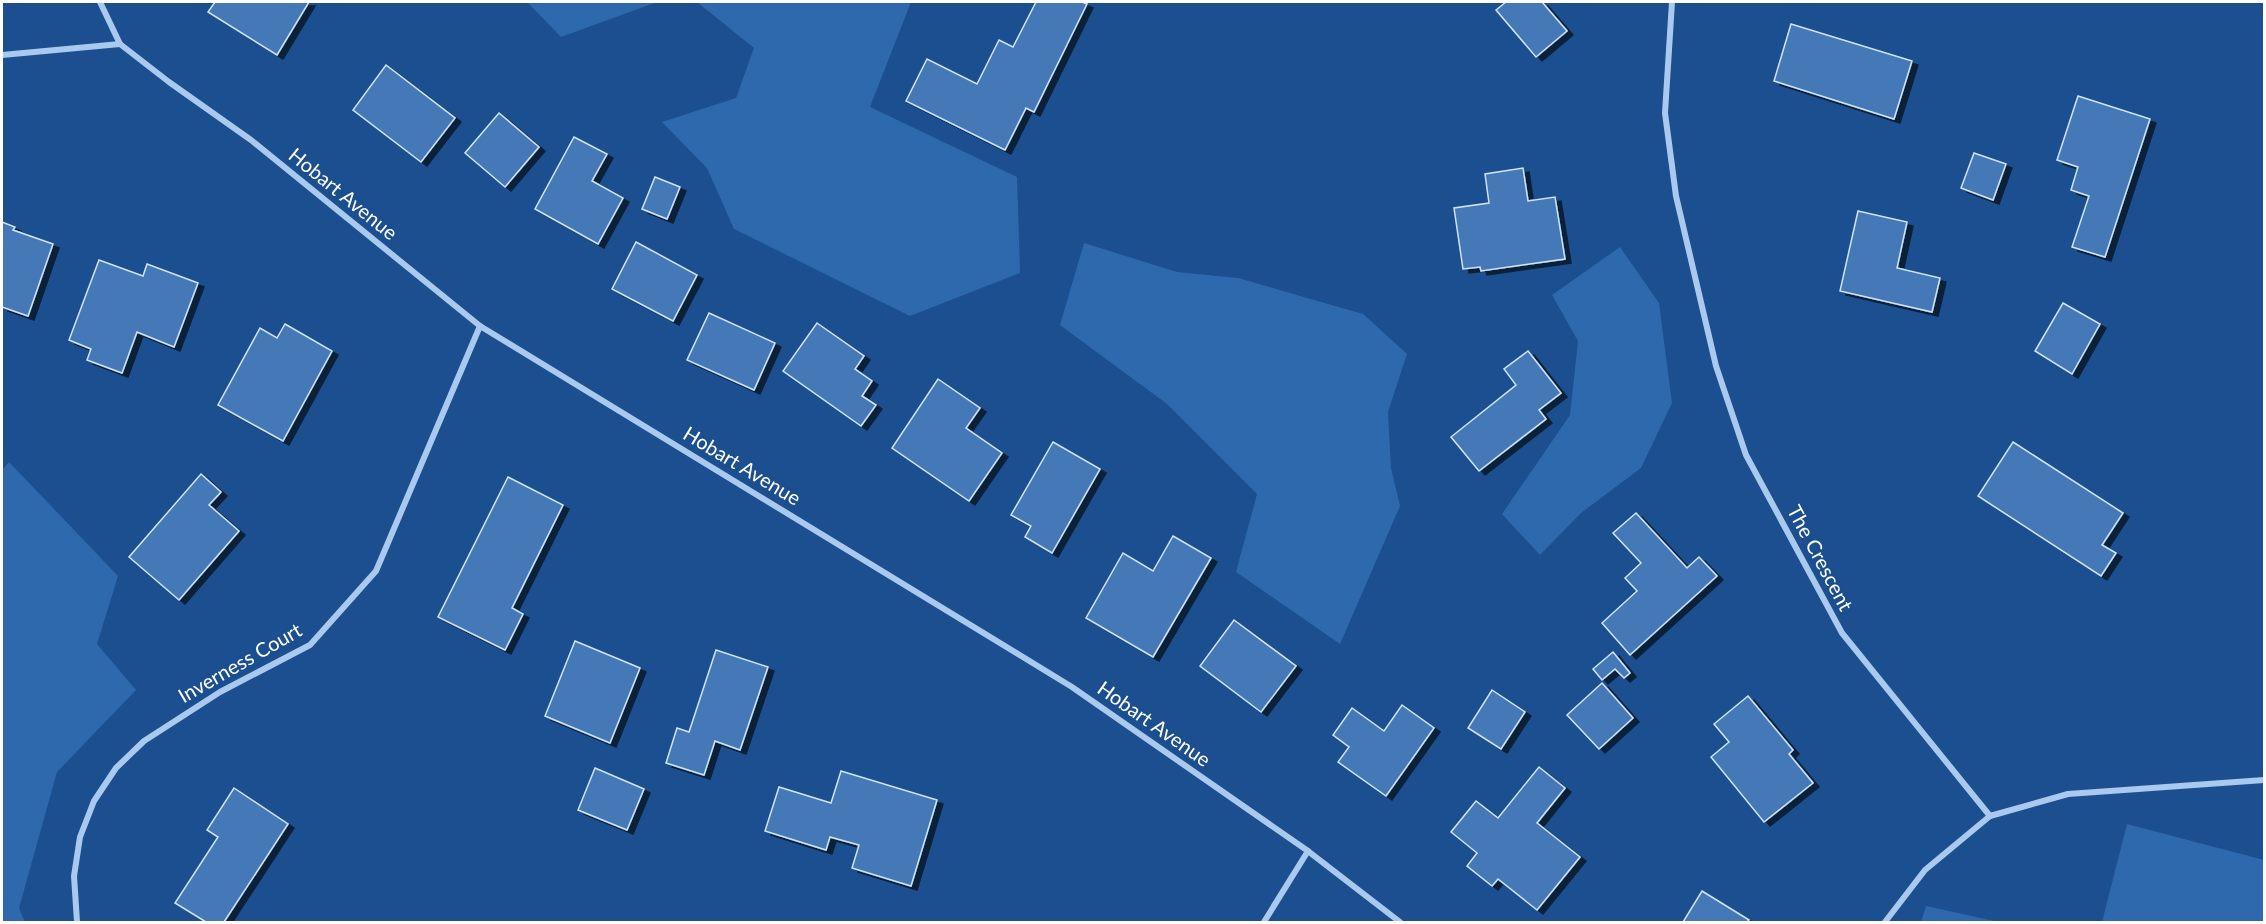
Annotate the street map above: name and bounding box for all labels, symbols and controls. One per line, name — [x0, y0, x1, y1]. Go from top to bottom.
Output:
street label: Hobart Avenue — [285, 142, 403, 244]
street label: Hobart Avenue — [680, 421, 806, 510]
street label: The Crescent — [1783, 501, 1859, 614]
street label: Inverness Court — [174, 617, 305, 707]
street label: Hobart Avenue — [1093, 675, 1216, 771]

